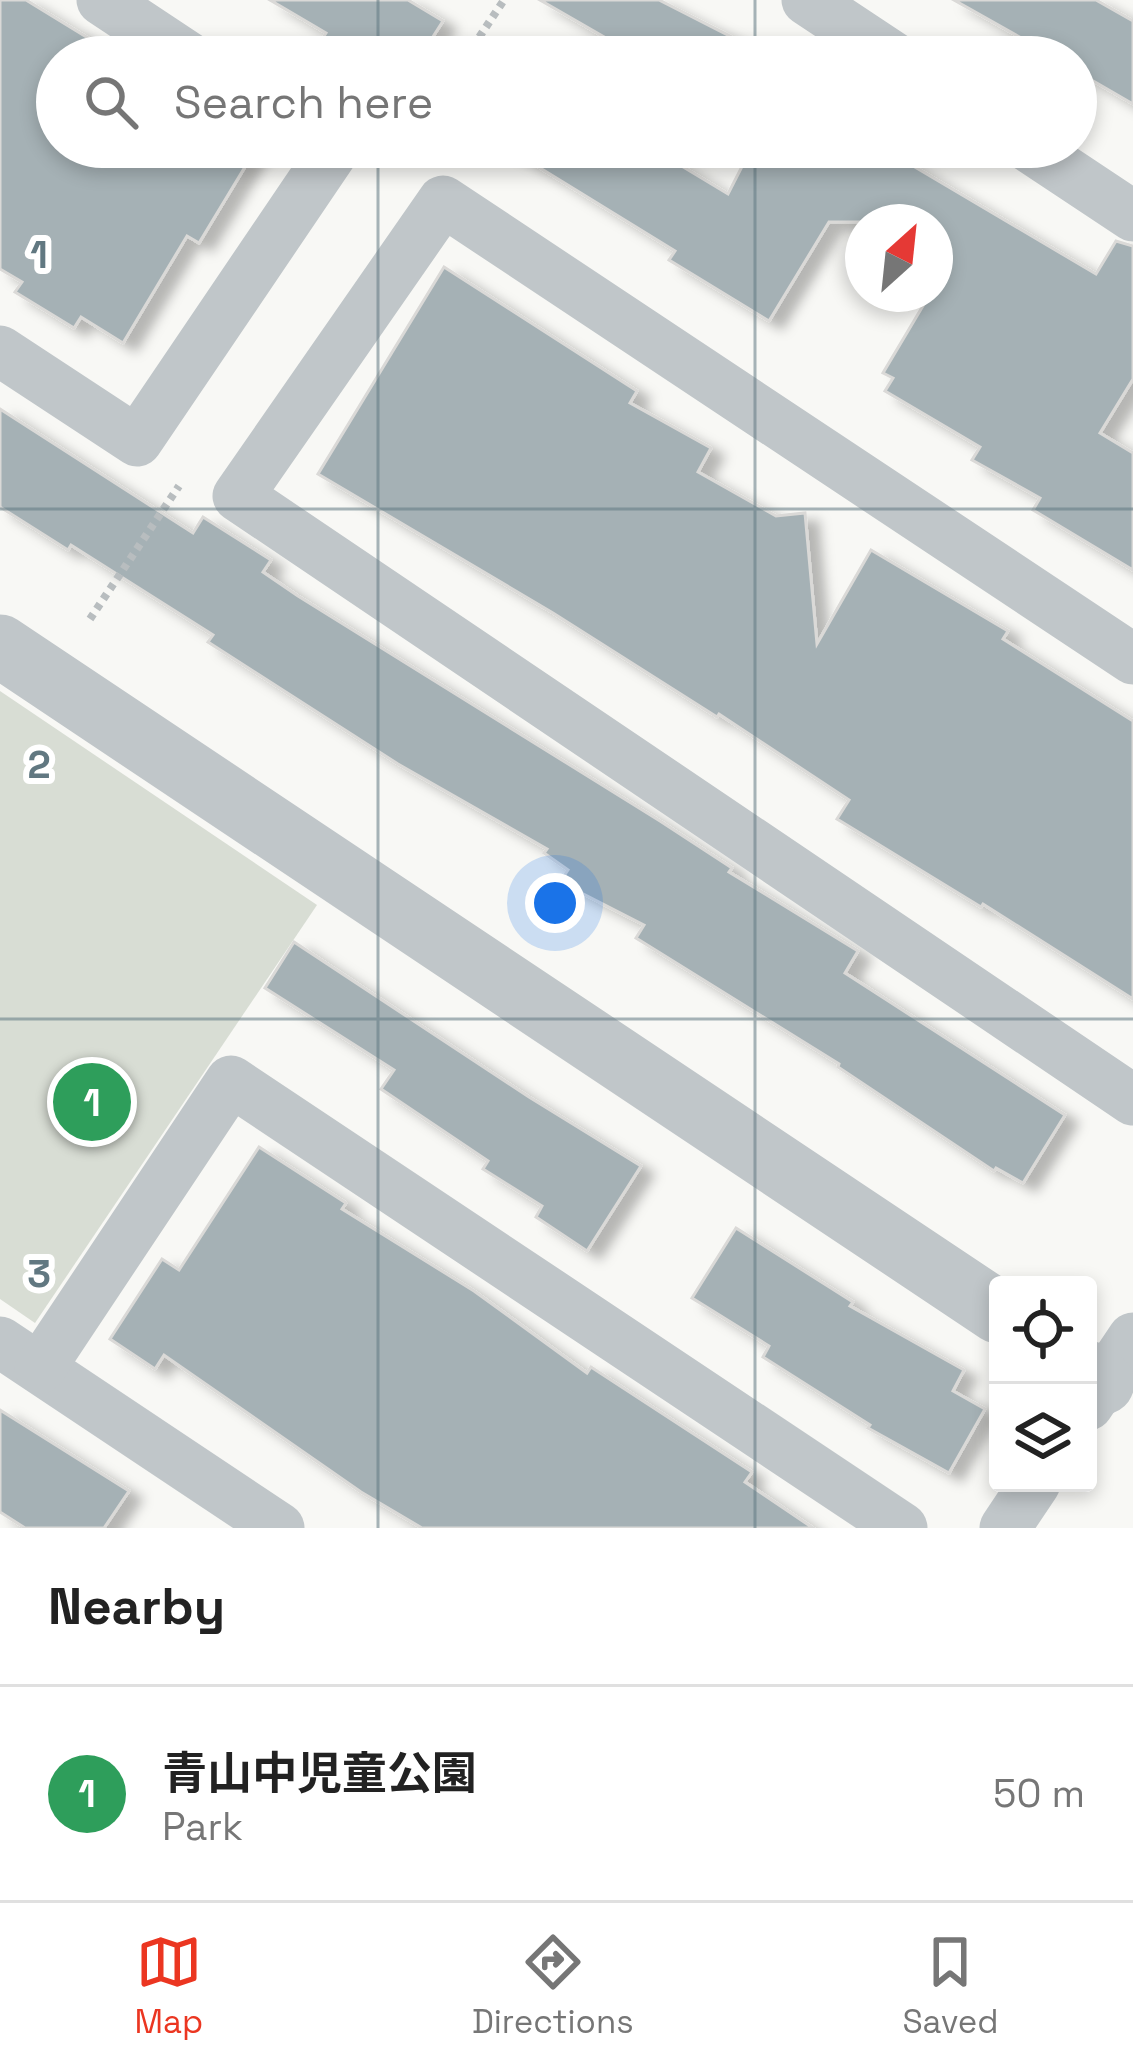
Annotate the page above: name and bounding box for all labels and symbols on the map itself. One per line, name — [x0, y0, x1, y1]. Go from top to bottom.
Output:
north arrow — [845, 204, 953, 312]
text: 1 — [30, 230, 48, 279]
text: 2 — [27, 740, 51, 789]
your location — [525, 873, 585, 933]
pin: 1 — [53, 1057, 131, 1147]
text: 3 — [27, 1249, 51, 1298]

